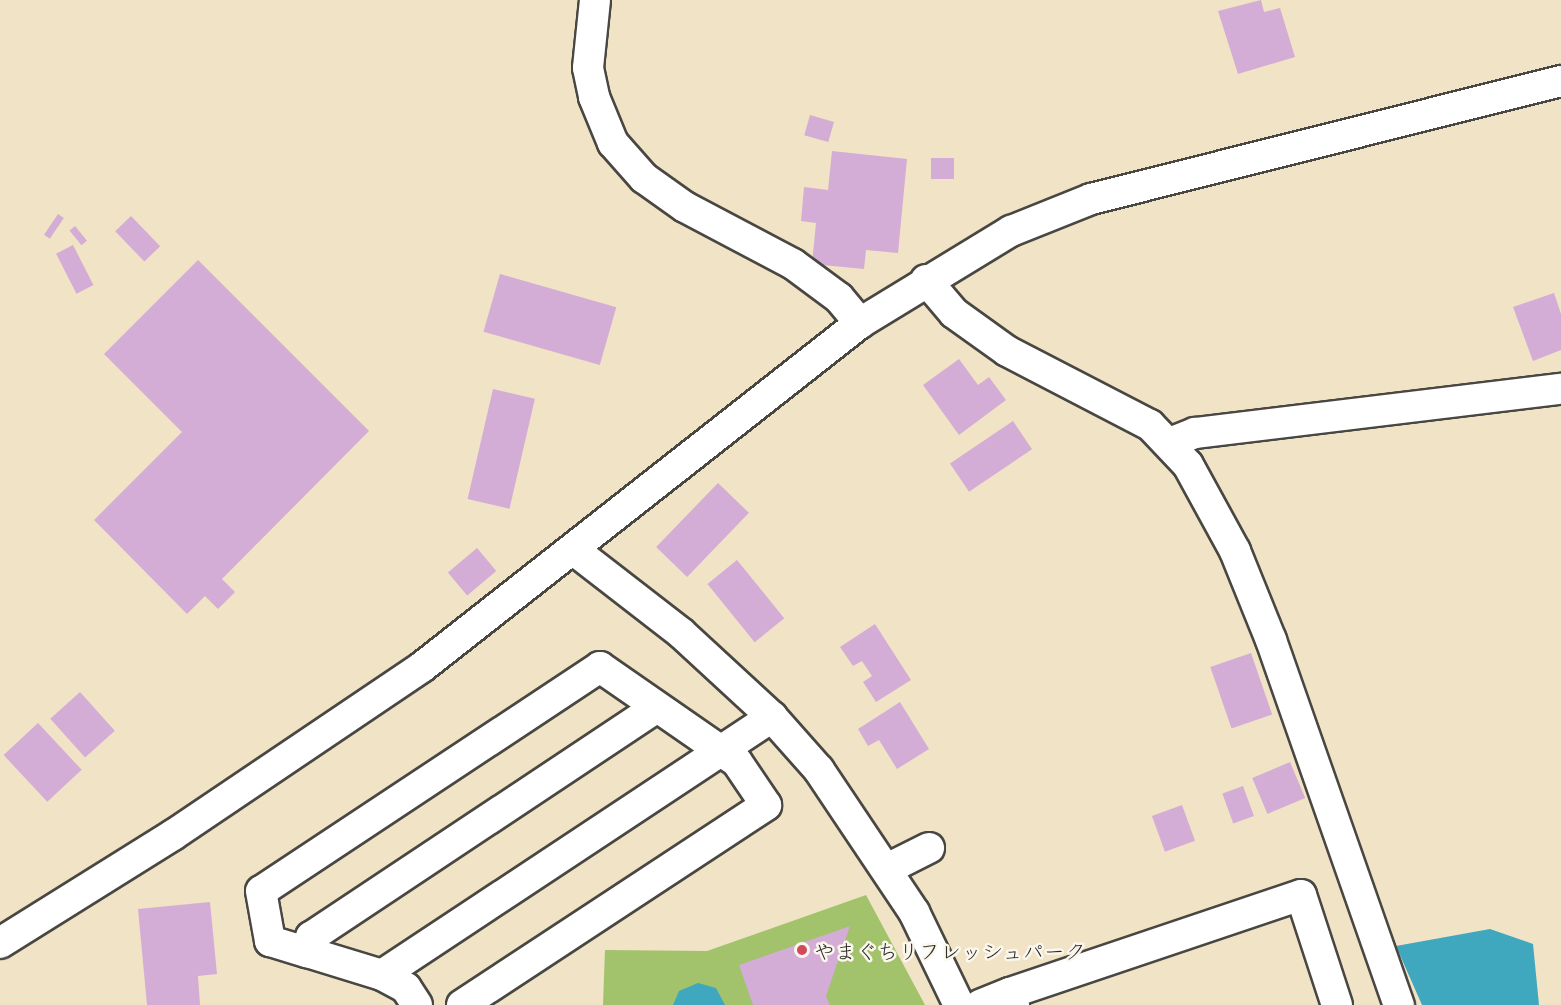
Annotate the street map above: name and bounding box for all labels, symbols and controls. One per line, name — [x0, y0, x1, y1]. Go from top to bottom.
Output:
place label: やまぐちリフレッシュパーク — [814, 937, 1087, 963]
marker: やまぐちリフレッシュパーク — [795, 943, 809, 957]

